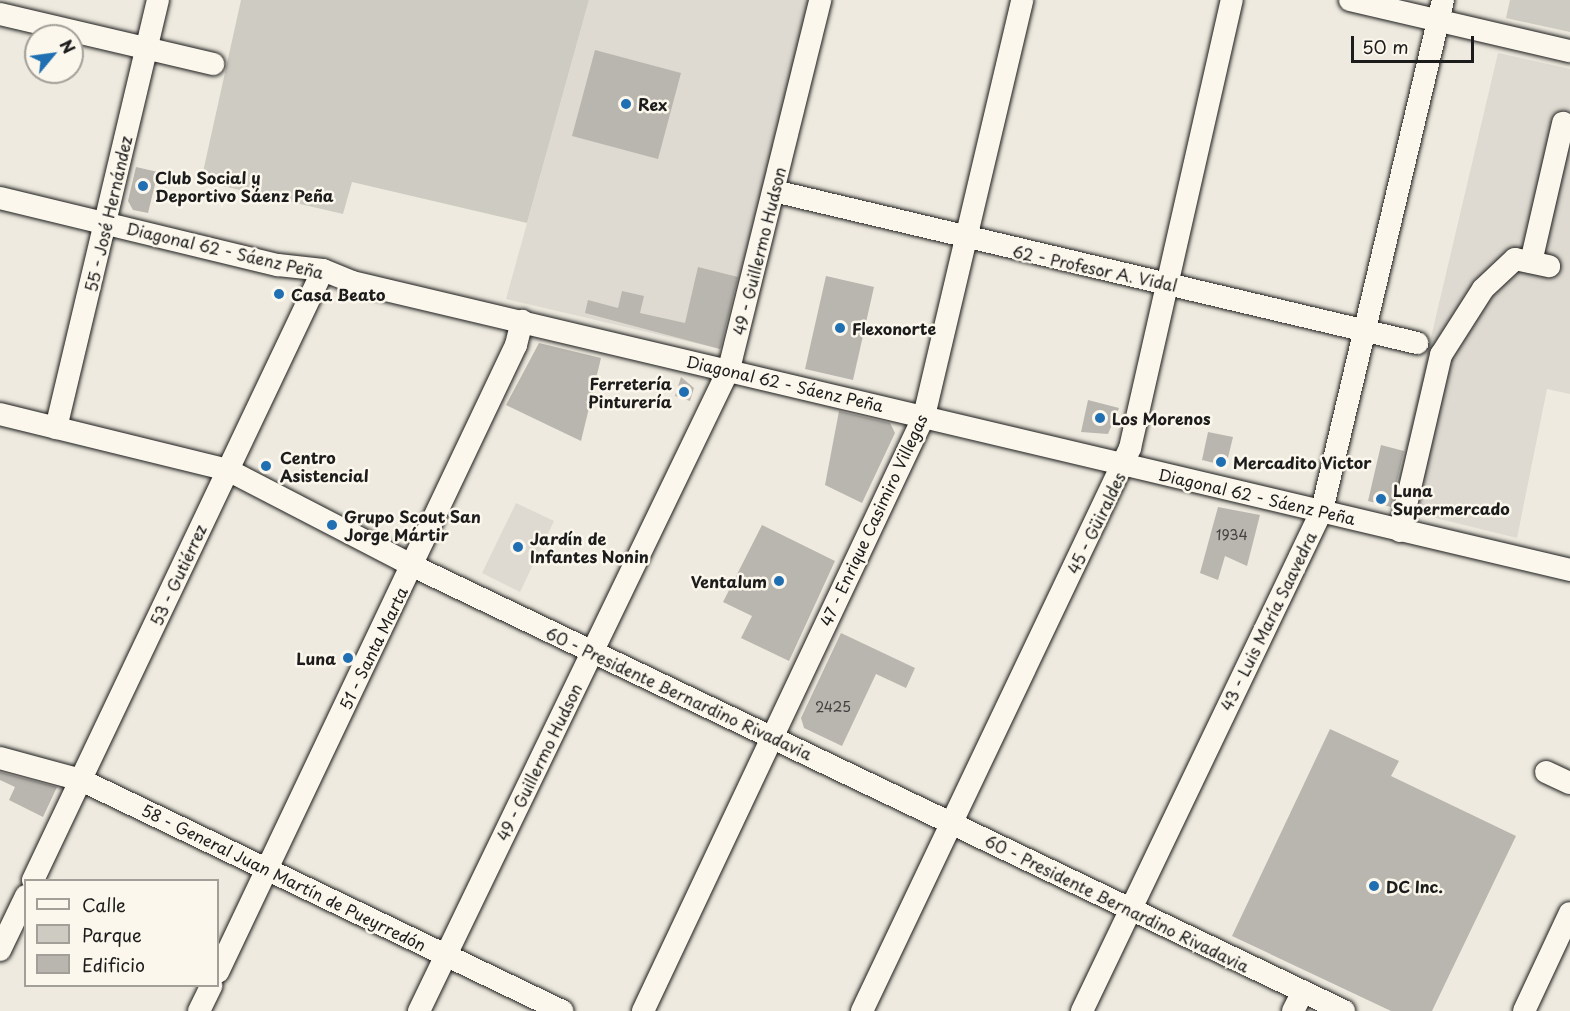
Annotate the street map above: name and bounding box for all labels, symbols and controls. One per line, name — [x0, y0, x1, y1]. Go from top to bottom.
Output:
north arrow — [24, 24, 84, 84]
scale bar — [1354, 24, 1477, 62]
text: 50 m — [1362, 33, 1409, 60]
text: N — [54, 35, 82, 58]
place label: Rex — [638, 94, 667, 114]
marker: Rex — [619, 97, 633, 111]
street label: 55 - José Hernández — [81, 133, 135, 295]
street label: 49 - Guillermo Hudson — [729, 164, 789, 338]
place label: Club Social y Deportivo Sáenz Peña — [155, 167, 334, 205]
marker: Club Social y Deportivo Sáenz Peña — [136, 179, 150, 193]
street label: Diagonal 62 - Sáenz Peña — [125, 218, 325, 282]
street label: 62 - Profesor A. Vidal — [1010, 241, 1180, 295]
place label: Casa Beato — [291, 284, 385, 304]
marker: Casa Beato — [272, 287, 286, 301]
place label: Flexonorte — [852, 318, 936, 338]
marker: Flexonorte — [833, 321, 847, 335]
street label: Diagonal 62 - Sáenz Peña — [685, 351, 885, 415]
place label: Ferretería Pinturería — [588, 373, 672, 411]
marker: Ferretería Pinturería — [677, 385, 691, 399]
place label: Los Morenos — [1112, 408, 1211, 428]
street label: 47 - Enrique Casimiro Villegas — [815, 410, 931, 630]
marker: Los Morenos — [1093, 411, 1107, 425]
place label: Centro Asistencial — [280, 447, 369, 485]
place label: Mercadito Victor — [1233, 452, 1372, 472]
marker: Mercadito Victor — [1214, 455, 1228, 469]
marker: Centro Asistencial — [257, 457, 275, 475]
street label: Diagonal 62 - Sáenz Peña — [1157, 464, 1357, 528]
street label: 45 - Güiraldes — [1063, 469, 1129, 577]
place label: Luna Supermercado — [1393, 480, 1510, 518]
marker: Luna Supermercado — [1374, 492, 1388, 506]
place label: Grupo Scout San Jorge Mártir — [344, 506, 481, 544]
marker: Grupo Scout San Jorge Mártir — [325, 518, 339, 532]
street label: 53 - Gutiérrez — [146, 521, 210, 629]
house number: 1934 — [1216, 527, 1248, 543]
place label: Jardín de Infantes Nonin — [530, 528, 649, 566]
street label: 43 - Luis María Saavedra — [1216, 528, 1320, 714]
marker: Jardín de Infantes Nonin — [511, 540, 525, 554]
place label: Ventalum — [691, 571, 767, 591]
marker: Ventalum — [772, 574, 786, 588]
street label: 51 - Santa Marta — [335, 583, 411, 713]
street label: 60 - Presidente Bernardino Rivadavia — [542, 623, 816, 763]
place label: Luna — [296, 648, 336, 668]
marker: Luna — [341, 651, 355, 665]
street label: 49 - Guillermo Hudson — [492, 680, 586, 844]
house number: 2425 — [815, 699, 851, 715]
street label: 58 - General Juan Martín de Pueyrredón — [137, 799, 431, 955]
street label: 60 - Presidente Bernardino Rivadavia — [981, 830, 1253, 976]
place label: DC Inc. — [1386, 876, 1444, 896]
legend — [24, 879, 219, 987]
marker: DC Inc. — [1367, 879, 1381, 893]
text: Calle — [82, 891, 126, 918]
text: Parque — [82, 921, 142, 948]
text: Edificio — [82, 951, 145, 978]

